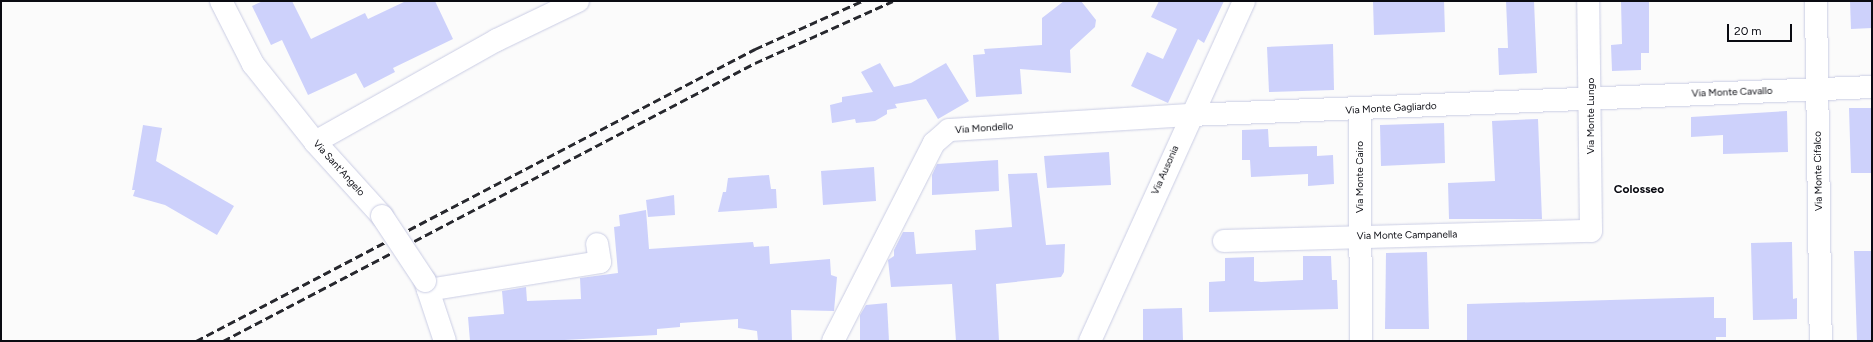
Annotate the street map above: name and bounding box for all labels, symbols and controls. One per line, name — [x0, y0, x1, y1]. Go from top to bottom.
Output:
scale bar — [1729, 16, 1794, 42]
text: 20 m — [1734, 24, 1762, 38]
street label: Via Monte Lungo — [1585, 78, 1597, 154]
street label: Via Monte Cavallo — [1691, 85, 1773, 99]
street label: Via Monte Gagliardo — [1345, 100, 1437, 116]
street label: Via Mondello — [955, 120, 1013, 136]
street label: Via Monte Cifalco — [1811, 131, 1825, 211]
street label: Via Sant'Angelo — [311, 138, 367, 198]
street label: Via Monte Cairo — [1354, 141, 1366, 213]
street label: Via Ausonia — [1149, 144, 1181, 196]
district label: Colosseo — [1614, 183, 1664, 197]
street label: Via Monte Campanella — [1357, 228, 1457, 242]

